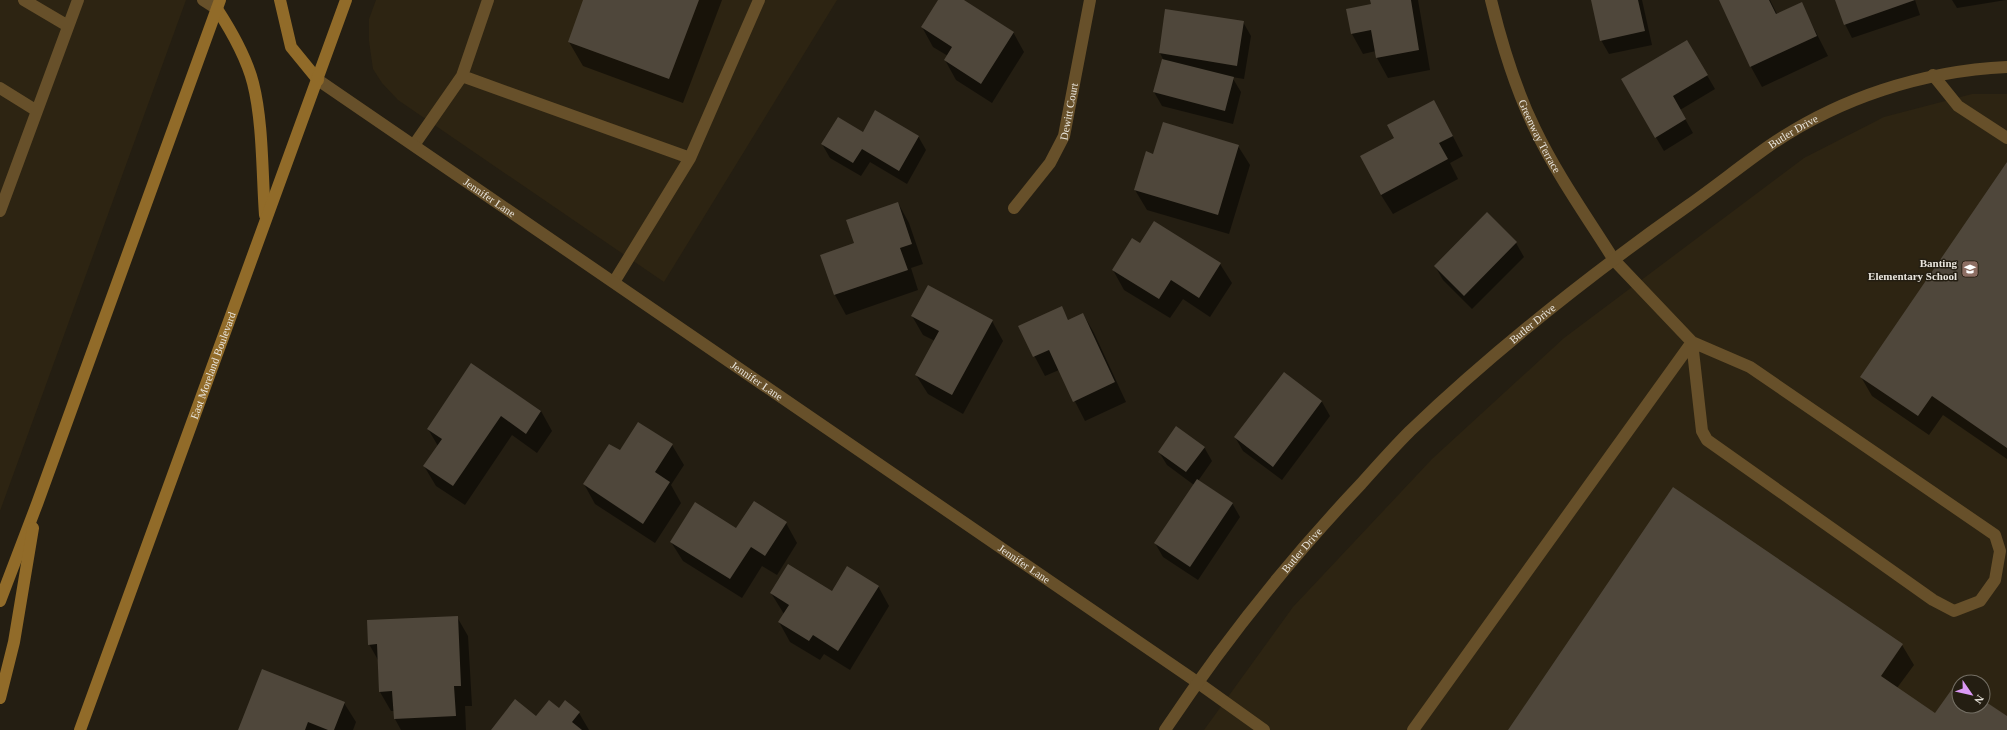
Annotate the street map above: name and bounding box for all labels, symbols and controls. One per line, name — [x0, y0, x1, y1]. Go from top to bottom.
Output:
street label: Dewitt Court — [1057, 82, 1080, 141]
street label: Greenway Terrace — [1516, 98, 1563, 175]
street label: Butler Drive — [1766, 112, 1820, 151]
street label: Jennifer Lane — [461, 176, 518, 220]
place label: Banting Elementary School — [1868, 257, 1957, 282]
school or university icon: Banting Elementary School — [1960, 259, 1980, 279]
street label: Butler Drive — [1507, 301, 1558, 346]
street label: East Moreland Boulevard — [188, 310, 238, 421]
street label: Jennifer Lane — [729, 359, 785, 403]
street label: Butler Drive — [1279, 525, 1324, 575]
street label: Jennifer Lane — [996, 542, 1053, 586]
north arrow — [1951, 674, 1991, 714]
text: N — [1972, 693, 1986, 706]

